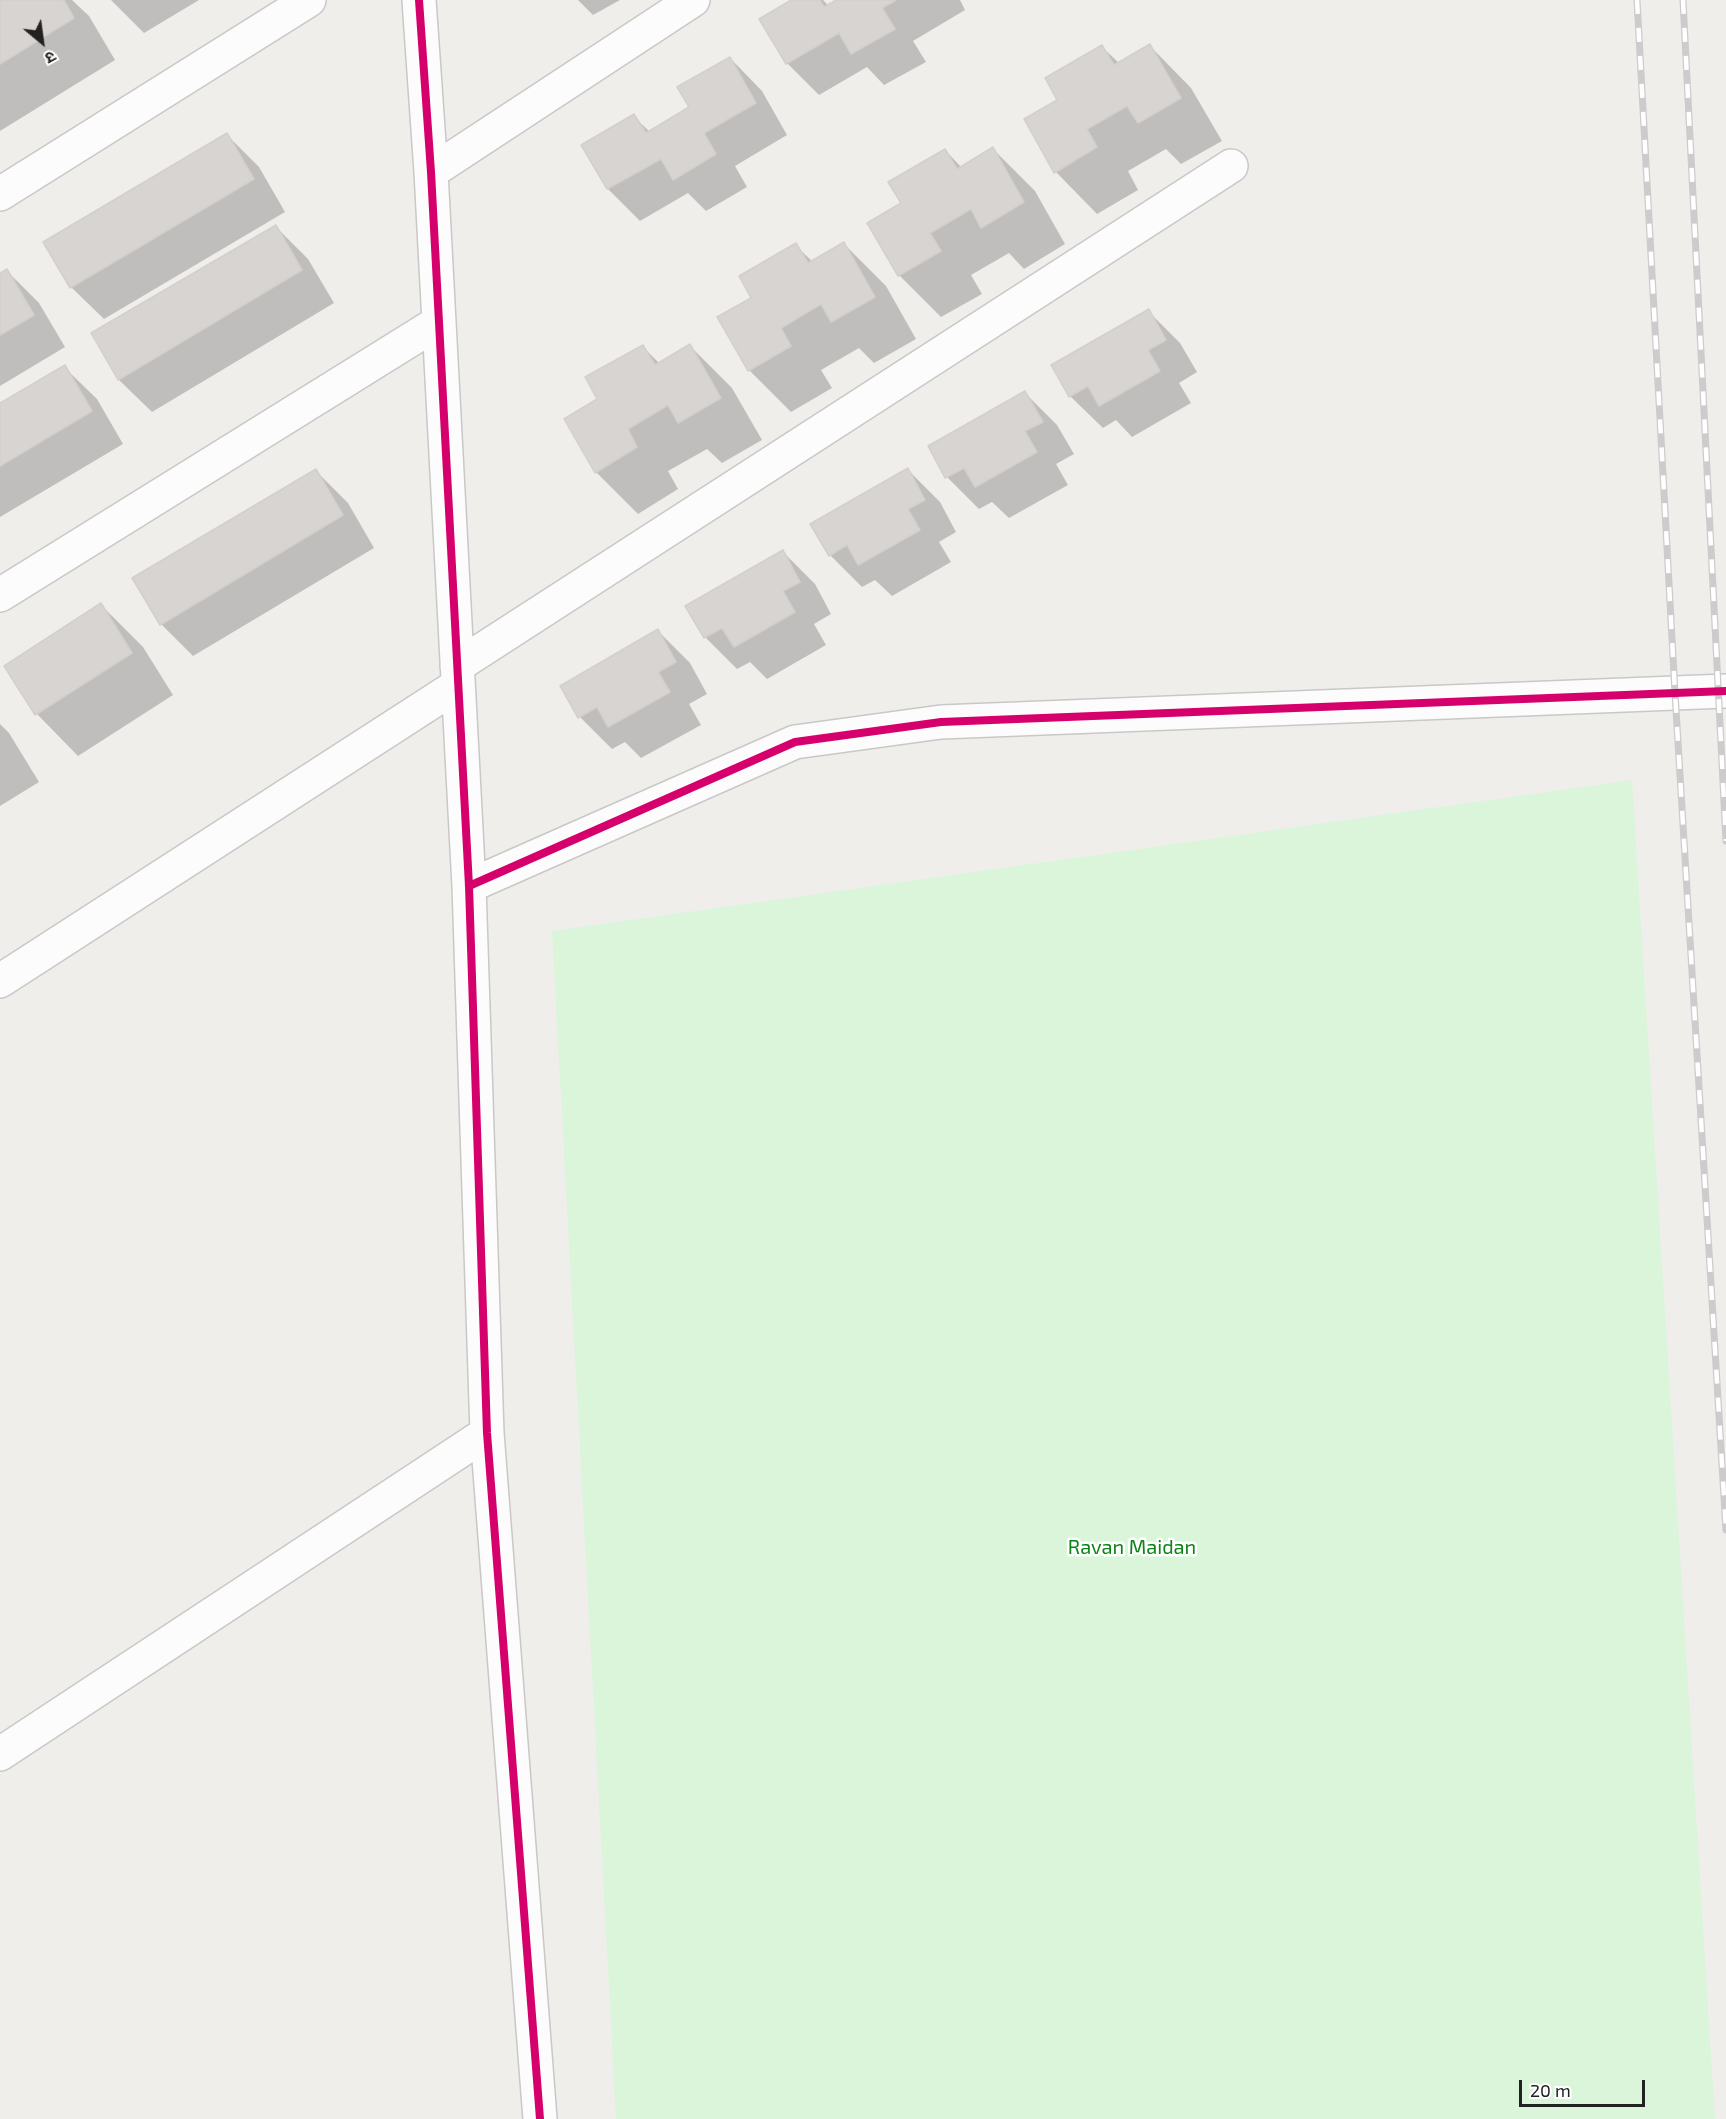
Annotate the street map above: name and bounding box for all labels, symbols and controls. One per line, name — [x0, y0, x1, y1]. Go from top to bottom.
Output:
north arrow — [12, 12, 72, 72]
text: उ — [42, 48, 60, 69]
park label: Ravan Maidan — [1068, 1535, 1196, 1559]
scale bar — [1522, 2068, 1648, 2106]
text: 20 m — [1530, 2079, 1571, 2101]

